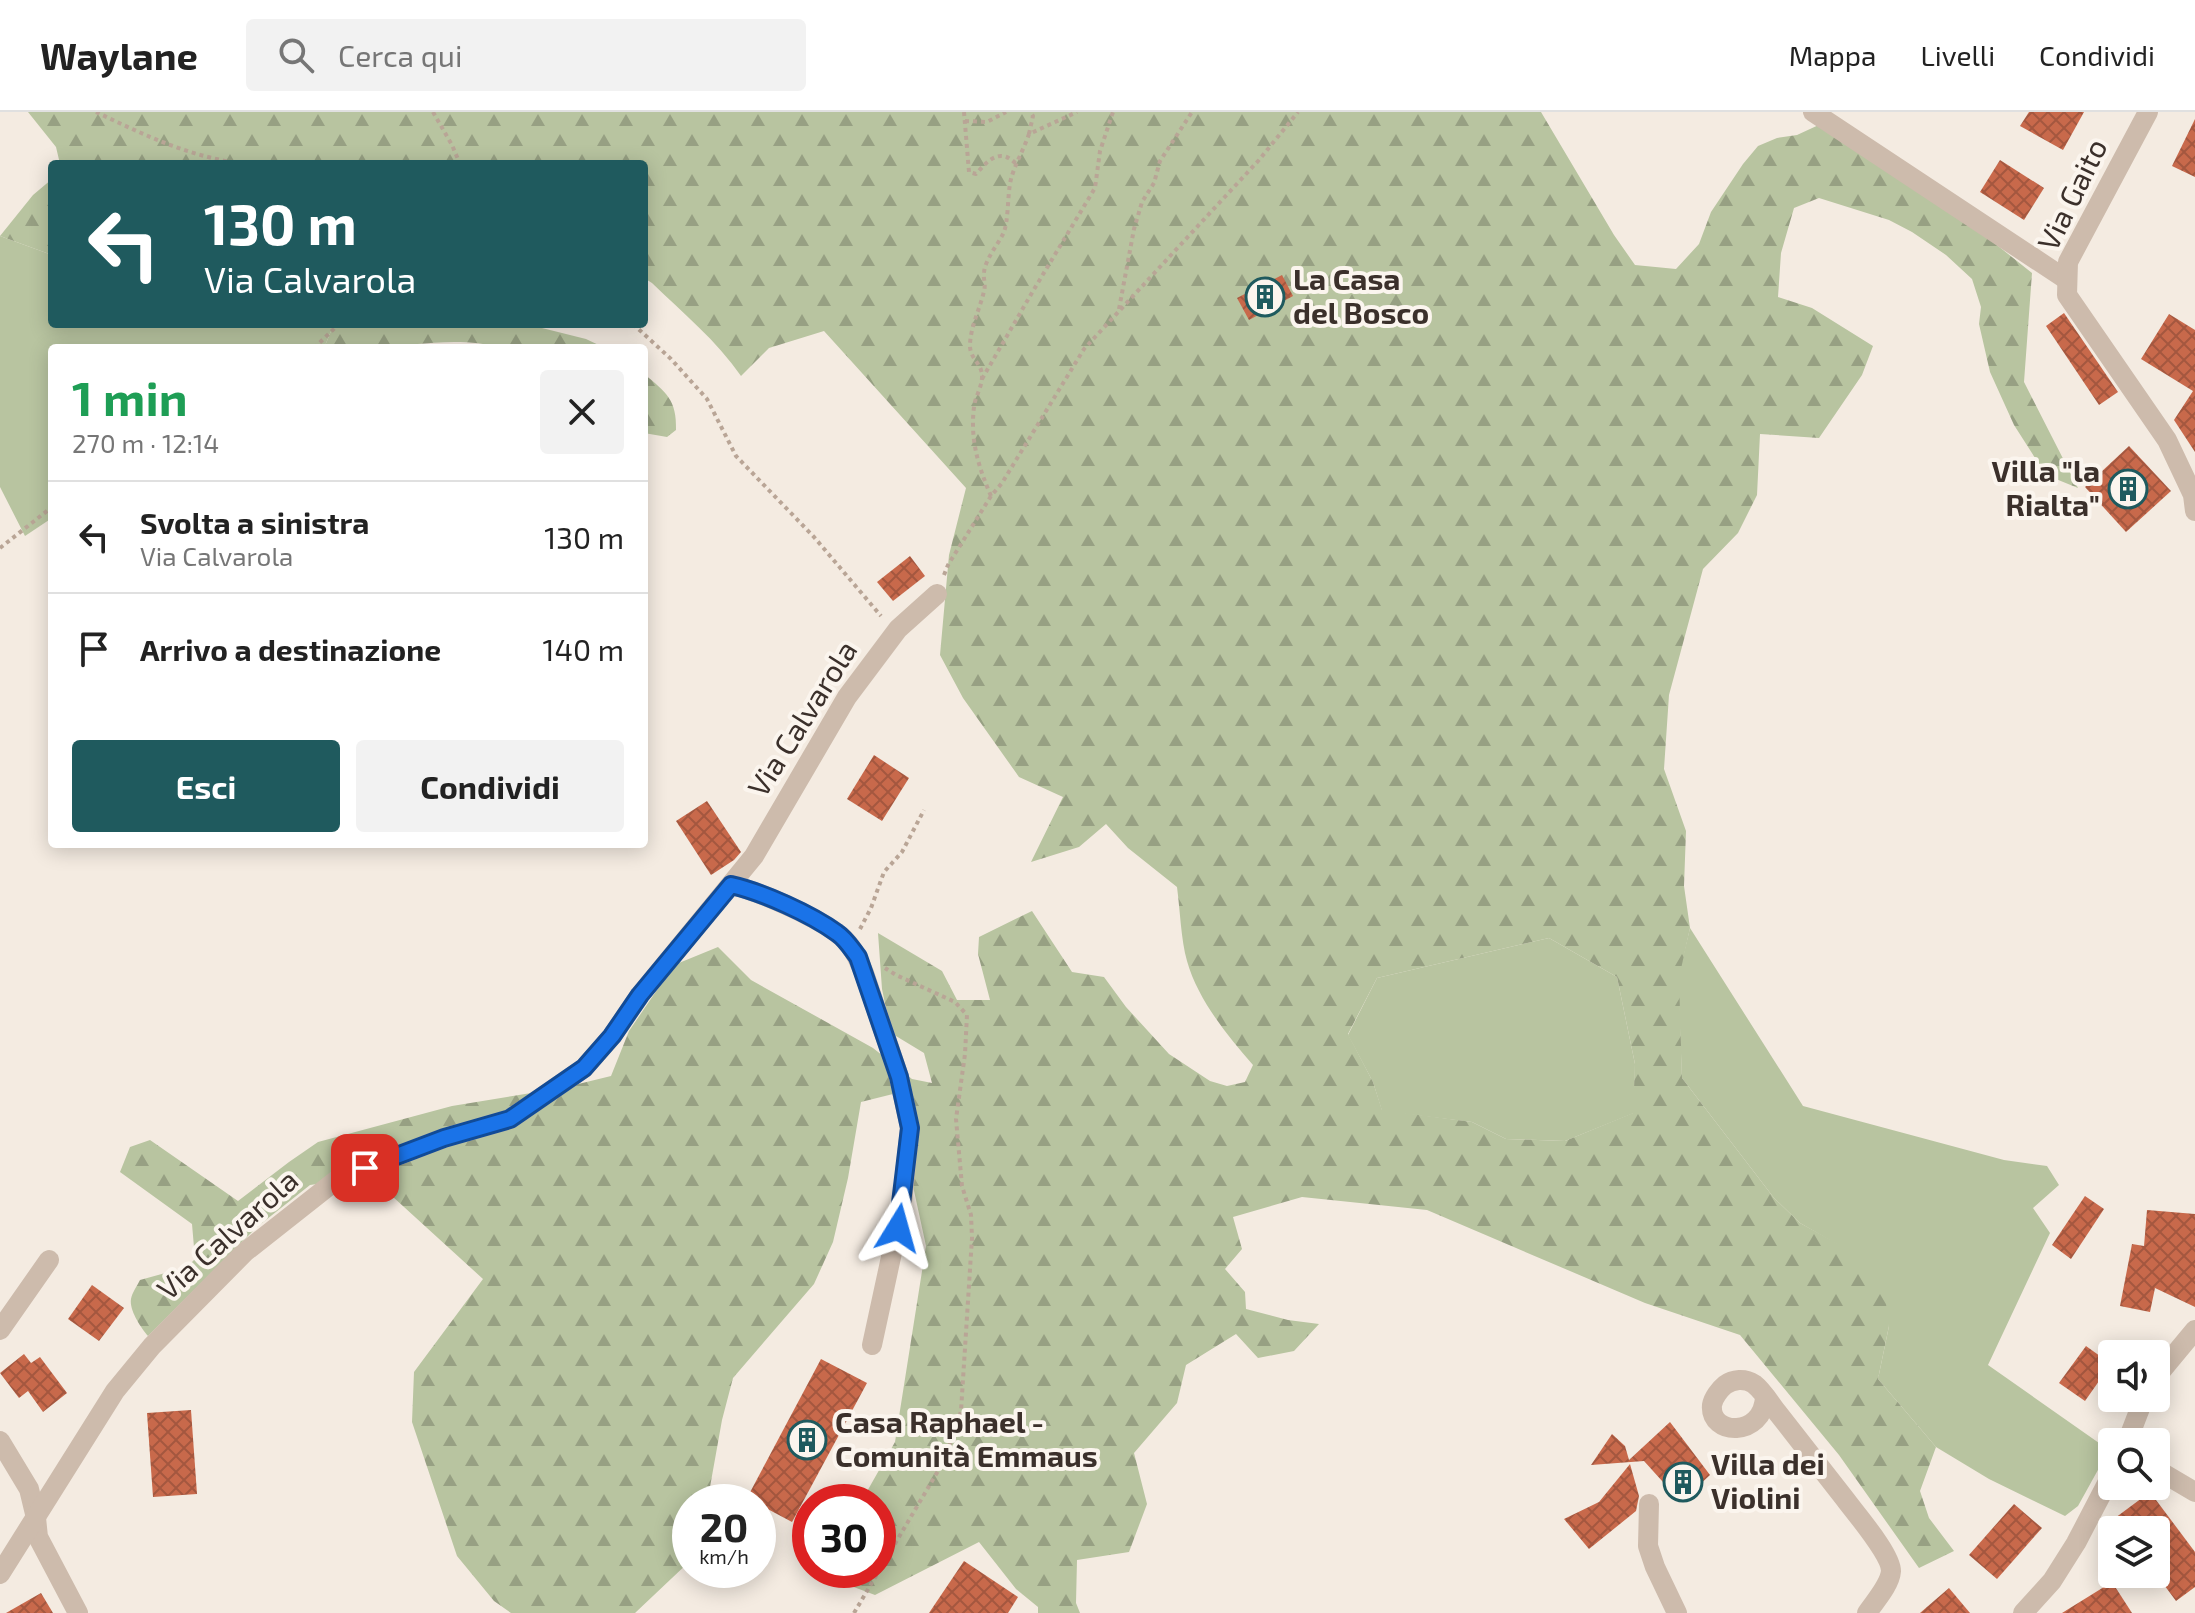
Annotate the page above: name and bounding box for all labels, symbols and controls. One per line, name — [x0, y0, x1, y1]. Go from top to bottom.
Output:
search box — [246, 19, 806, 91]
text: Waylane — [40, 32, 198, 78]
icon: search — [274, 33, 318, 77]
text: Cerca qui — [338, 37, 462, 73]
text: Mappa — [1789, 38, 1876, 72]
text: Livelli — [1920, 38, 1995, 72]
text: Condividi — [2039, 38, 2155, 72]
street label: Via Gaito — [2029, 132, 2114, 256]
text: 130 m — [204, 189, 357, 256]
icon: left — [72, 192, 176, 296]
text: Via Calvarola — [204, 257, 416, 300]
place label: La Casa del Bosco — [1293, 260, 1429, 330]
building icon: La Casa del Bosco — [1244, 276, 1286, 318]
text: 1 min — [72, 368, 188, 426]
button: close — [540, 370, 624, 454]
text: 270 m · 12:14 — [72, 427, 219, 458]
place label: Villa "la Rialta" — [1992, 452, 2100, 522]
building icon: Villa "la Rialta" — [2107, 468, 2149, 510]
text: Svolta a sinistra — [140, 504, 369, 540]
icon: left — [72, 515, 116, 559]
text: 130 m — [544, 519, 624, 555]
text: Via Calvarola — [140, 540, 293, 571]
icon: arrive — [72, 627, 116, 671]
text: Arrivo a destinazione — [140, 631, 441, 667]
text: 140 m — [543, 631, 624, 667]
street label: Via Calvarola — [739, 633, 863, 803]
button: Esci — [72, 740, 340, 832]
button: Condividi — [356, 740, 624, 832]
pin — [331, 1134, 399, 1202]
icon: arrive — [343, 1146, 387, 1190]
street label: Via Calvarola — [149, 1161, 304, 1306]
position arrow — [856, 1186, 940, 1270]
map controls — [2098, 1340, 2170, 1588]
button: sound — [2098, 1340, 2170, 1412]
place label: Casa Raphael - Comunità Emmaus — [835, 1403, 1098, 1473]
building icon: Casa Raphael - Comunità Emmaus — [786, 1419, 828, 1461]
button: search — [2098, 1428, 2170, 1500]
place label: Villa dei Violini — [1711, 1445, 1825, 1515]
building icon: Villa dei Violini — [1662, 1461, 1704, 1503]
speed limit sign: 30 — [792, 1484, 896, 1588]
text: 20 — [700, 1502, 748, 1550]
button: layers — [2098, 1516, 2170, 1588]
text: km/h — [699, 1544, 749, 1568]

